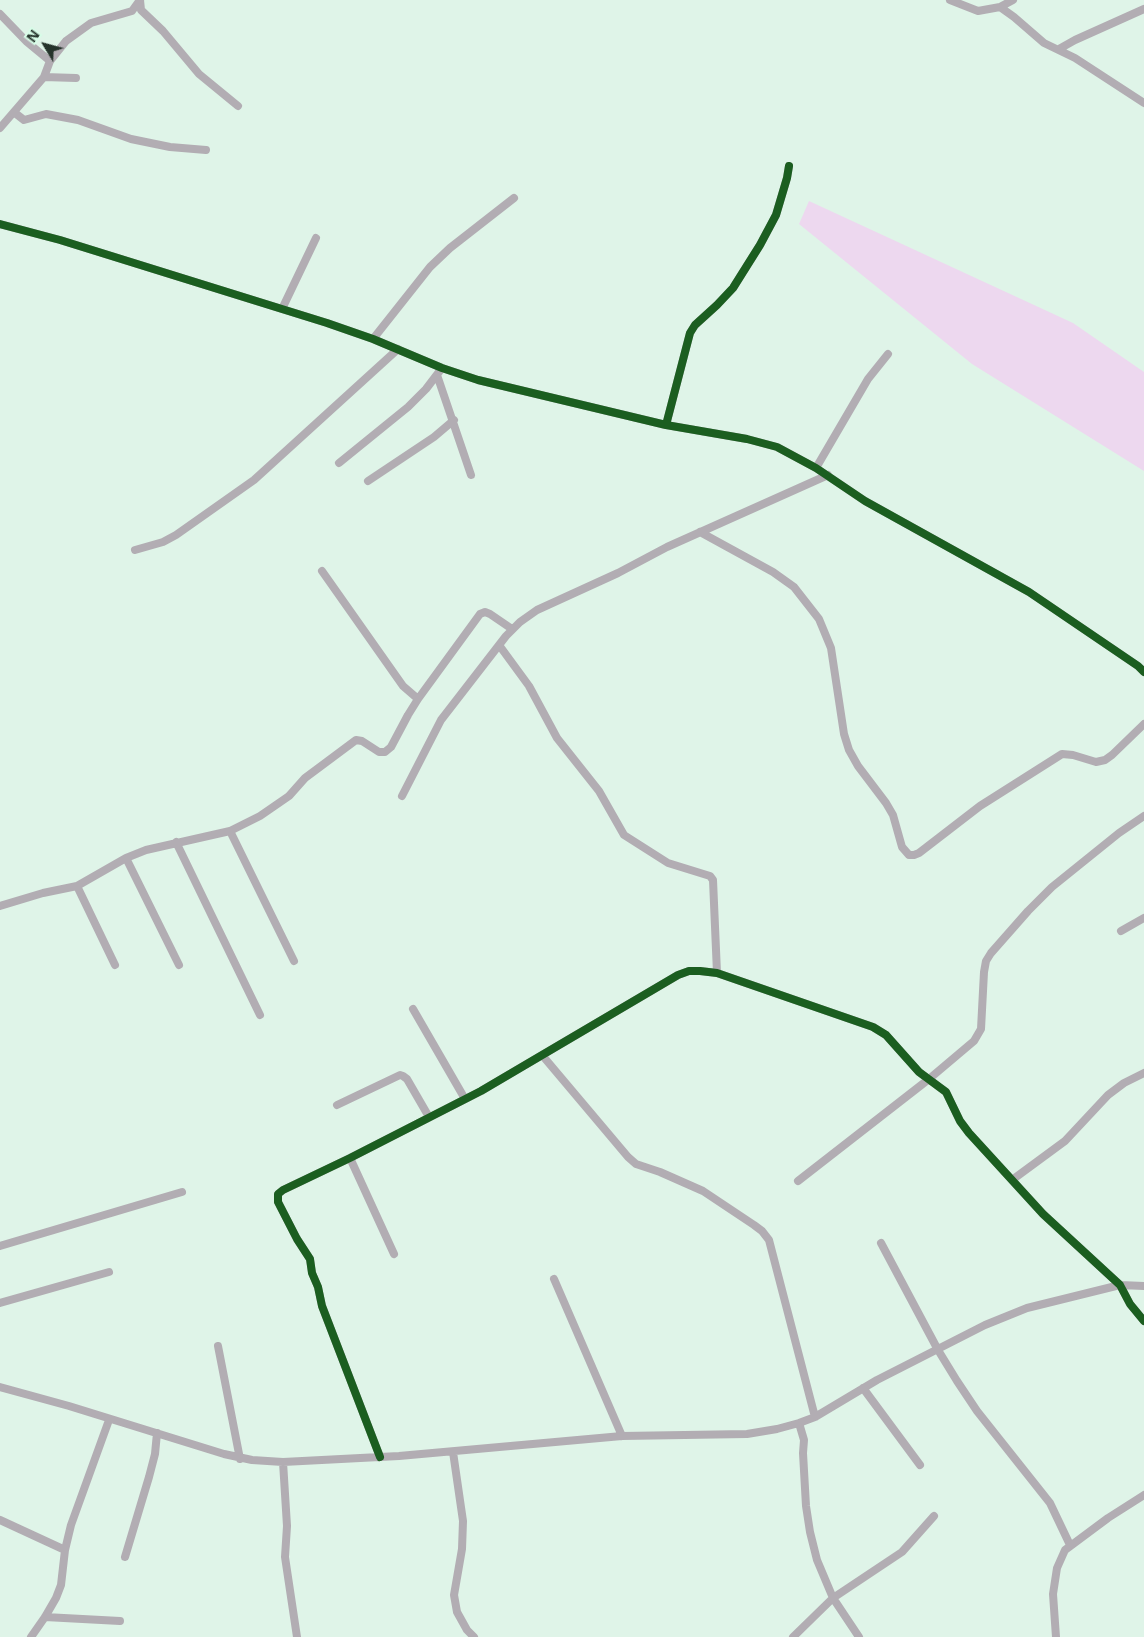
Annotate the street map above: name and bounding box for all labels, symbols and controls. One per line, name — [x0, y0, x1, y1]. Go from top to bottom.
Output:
north arrow — [20, 20, 70, 70]
text: N — [22, 25, 44, 46]

